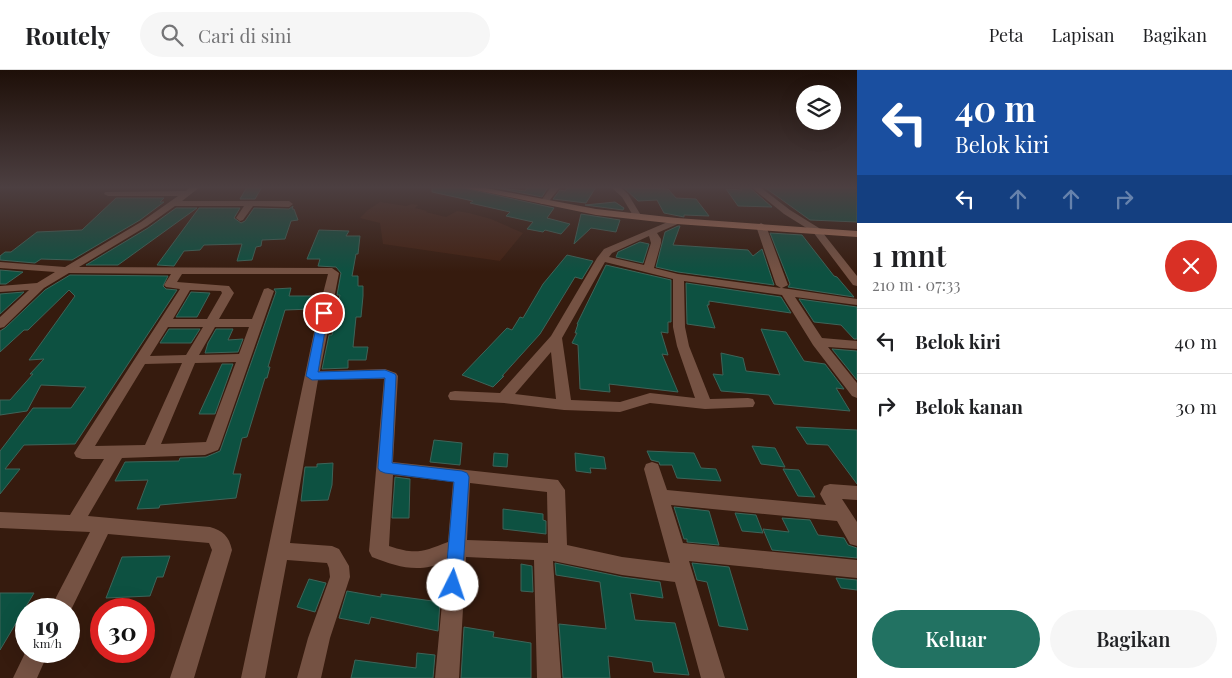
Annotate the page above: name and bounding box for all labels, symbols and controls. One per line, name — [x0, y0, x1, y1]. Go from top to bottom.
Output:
search box — [140, 12, 490, 57]
text: Routely — [25, 19, 110, 51]
icon: search — [158, 21, 186, 49]
text: Cari di sini — [198, 22, 292, 48]
text: Peta — [989, 23, 1024, 47]
text: Lapisan — [1052, 23, 1115, 47]
text: Bagikan — [1143, 23, 1207, 47]
text: 40 m — [955, 84, 1036, 131]
map controls — [796, 85, 841, 130]
button: layers — [796, 85, 841, 130]
icon: left — [872, 90, 937, 155]
text: Belok kiri — [955, 129, 1049, 159]
icon: left — [951, 185, 979, 213]
icon: ahead — [1004, 185, 1032, 213]
icon: ahead — [1057, 185, 1085, 213]
icon: right — [1110, 185, 1138, 213]
text: 1 mnt — [872, 235, 946, 275]
button: close — [1165, 240, 1217, 292]
text: 210 m · 07:33 — [872, 274, 960, 295]
pin — [303, 292, 345, 334]
icon: arrive — [310, 299, 338, 327]
icon: left — [872, 327, 900, 355]
text: Belok kiri — [915, 328, 1001, 354]
text: 40 m — [1175, 328, 1217, 354]
icon: right — [872, 392, 900, 420]
text: Belok kanan — [915, 393, 1023, 419]
text: 30 m — [1175, 393, 1217, 419]
position arrow — [426, 558, 478, 610]
speed limit sign: 30 — [90, 598, 155, 663]
text: 19 — [36, 608, 59, 641]
button: Keluar — [872, 610, 1040, 668]
button: Bagikan — [1050, 610, 1217, 668]
text: km/h — [33, 635, 62, 651]

